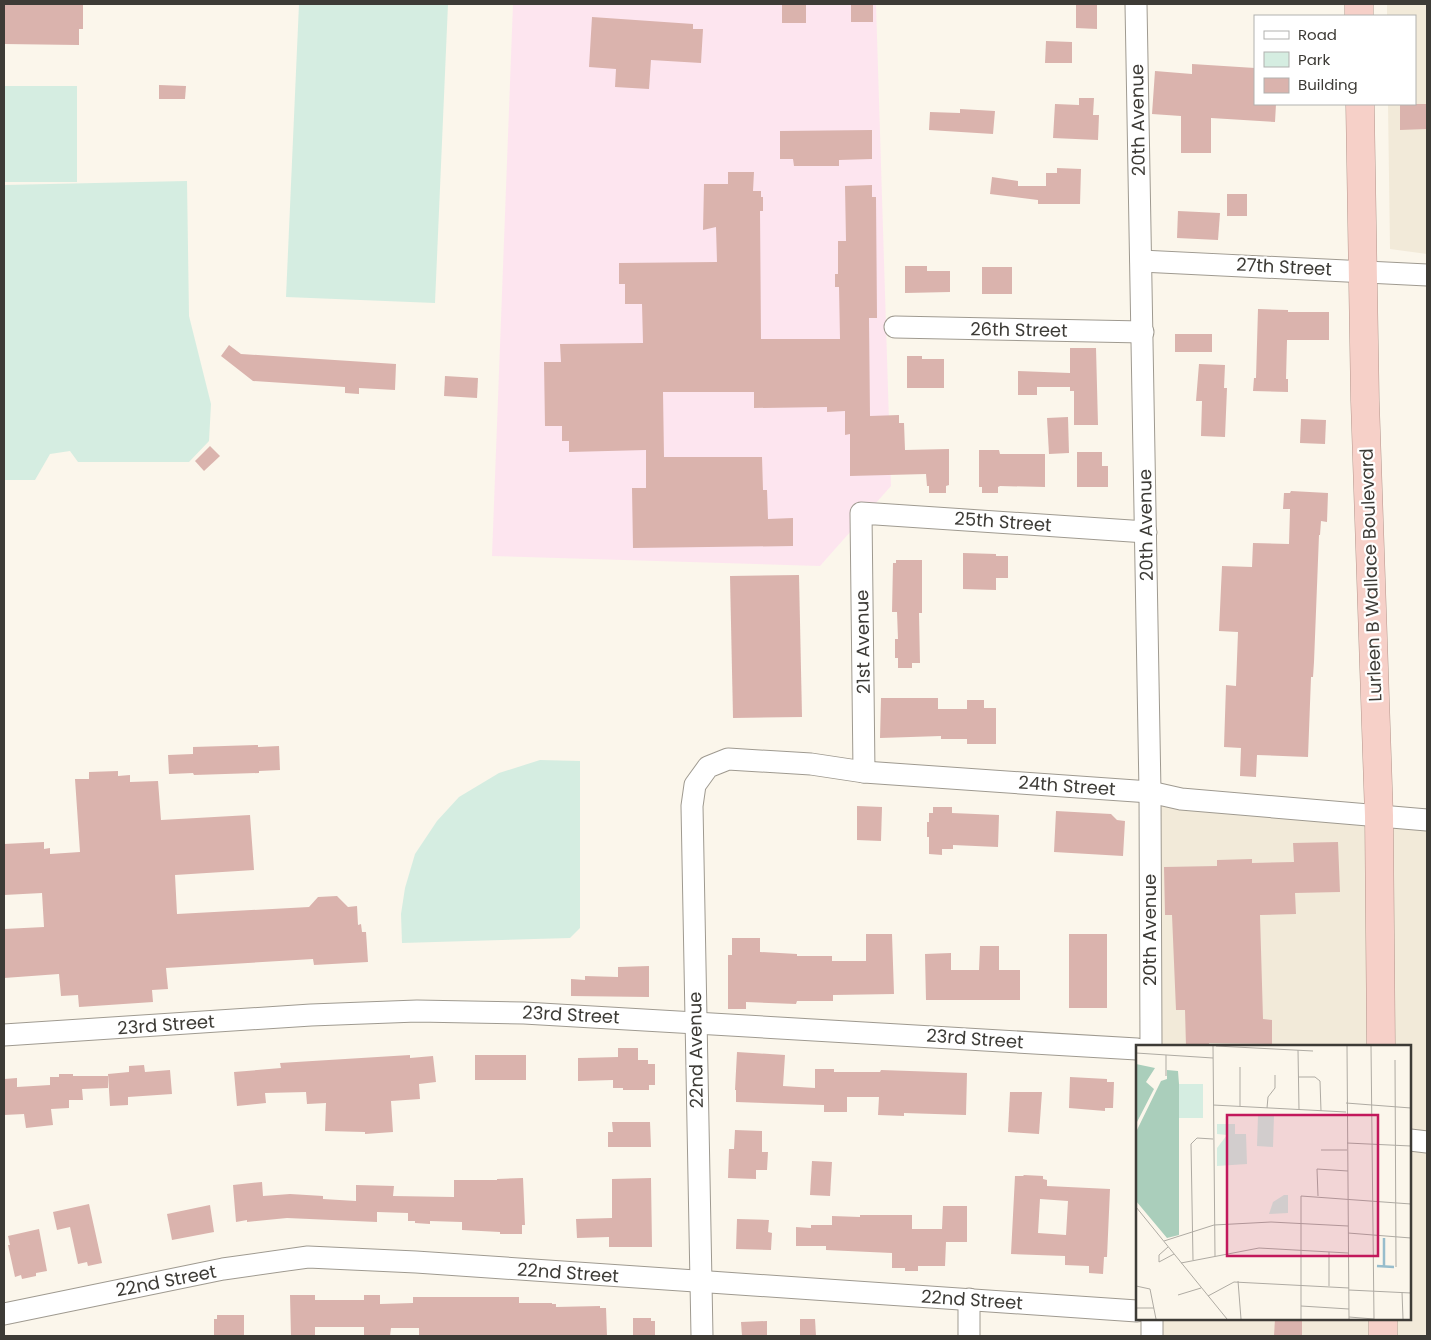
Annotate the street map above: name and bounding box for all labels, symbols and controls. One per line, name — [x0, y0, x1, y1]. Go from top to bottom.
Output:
legend — [1254, 15, 1416, 105]
text: Road — [1298, 24, 1337, 45]
text: Park — [1298, 49, 1330, 70]
street label: 20th Avenue — [1124, 64, 1151, 176]
text: Building — [1298, 74, 1358, 95]
street label: 27th Street — [1236, 252, 1332, 281]
street label: 26th Street — [970, 316, 1068, 343]
street label: Lurleen B Wallace Boulevard — [1354, 448, 1387, 702]
street label: 20th Avenue — [1132, 469, 1159, 581]
street label: 25th Street — [954, 506, 1052, 537]
street label: 21st Avenue — [849, 590, 876, 694]
street label: 24th Street — [1018, 770, 1116, 801]
street label: 20th Avenue — [1137, 874, 1162, 986]
street label: 22nd Avenue — [682, 991, 709, 1109]
street label: 23rd Street — [522, 999, 620, 1030]
street label: 23rd Street — [117, 1009, 215, 1040]
street label: 23rd Street — [926, 1023, 1024, 1054]
inset map — [1136, 1045, 1411, 1320]
street label: 22nd Street — [516, 1256, 620, 1289]
street label: 22nd Street — [114, 1259, 218, 1303]
street label: 22nd Street — [920, 1283, 1024, 1316]

